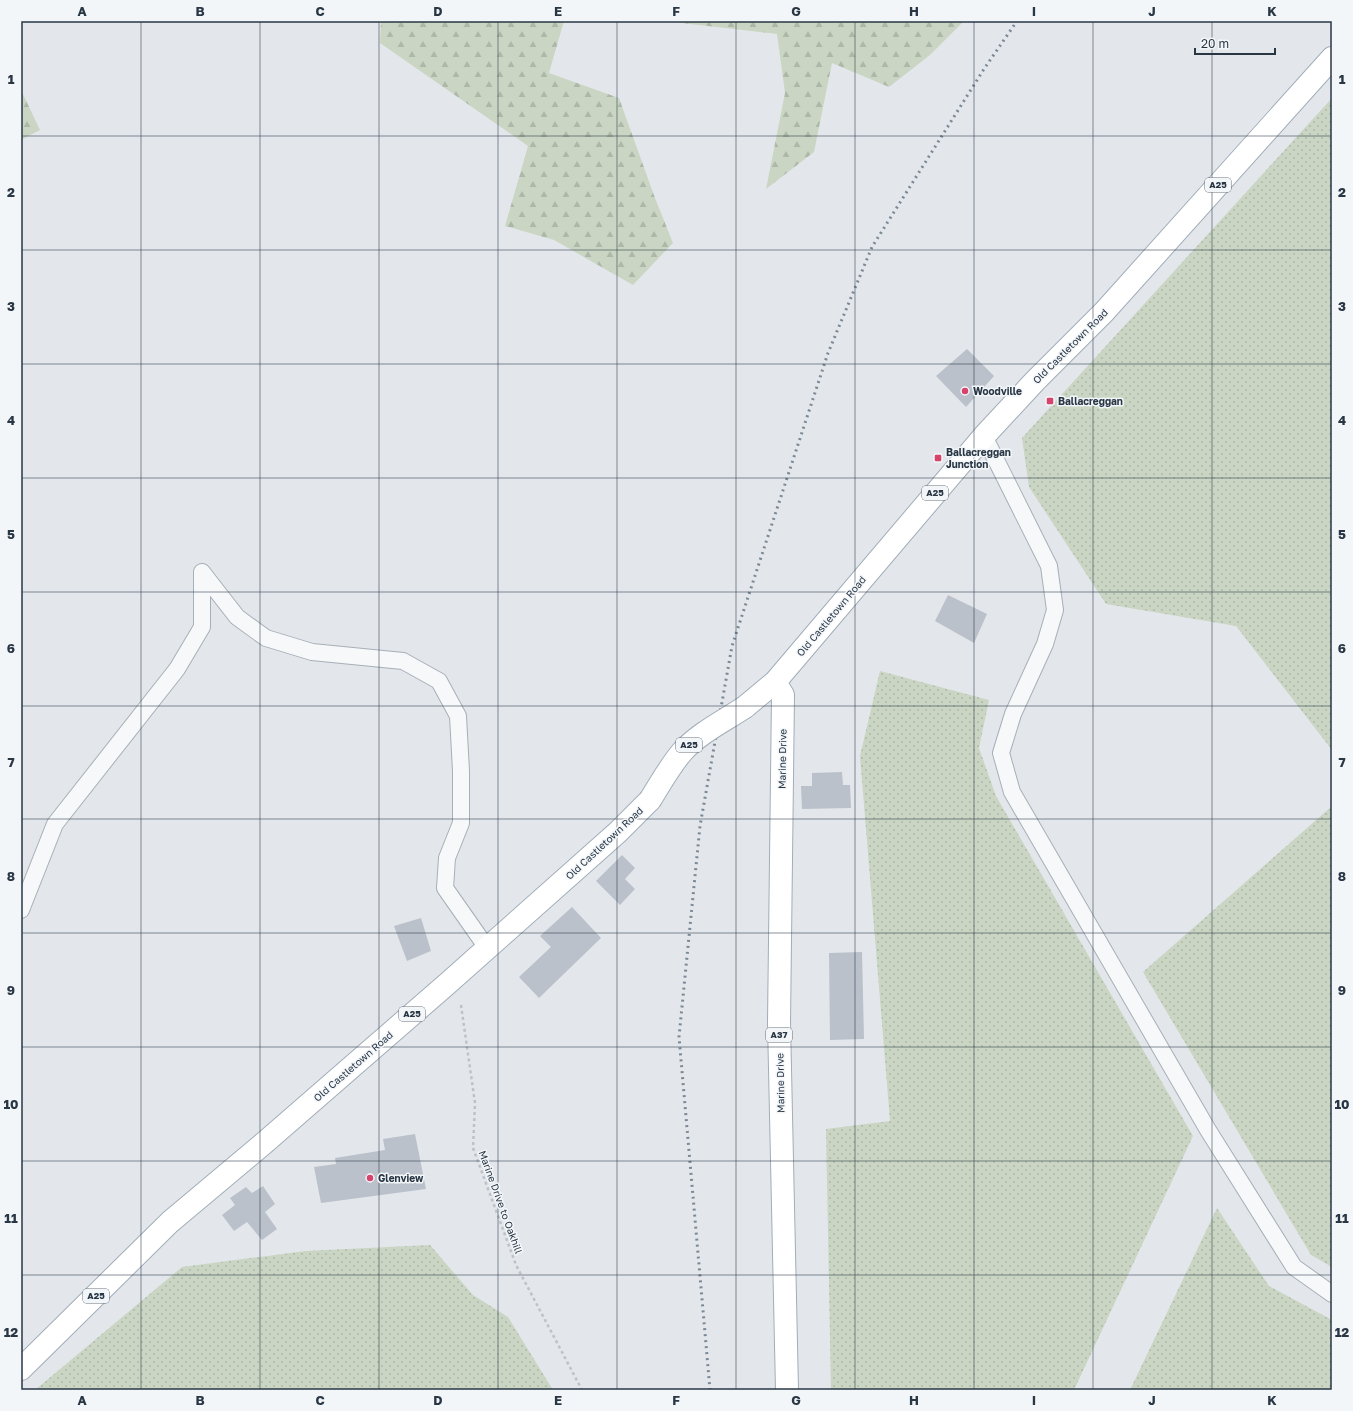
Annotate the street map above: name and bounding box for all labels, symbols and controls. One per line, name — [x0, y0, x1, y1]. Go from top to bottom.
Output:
text: A — [77, 3, 87, 19]
text: B — [195, 3, 205, 19]
text: C — [315, 3, 325, 19]
text: D — [433, 3, 443, 19]
text: E — [554, 3, 562, 19]
text: F — [672, 3, 680, 19]
text: G — [791, 3, 801, 19]
text: H — [909, 3, 919, 19]
text: I — [1032, 3, 1036, 19]
text: J — [1148, 3, 1156, 19]
text: K — [1267, 3, 1277, 19]
scale bar — [1195, 30, 1275, 56]
text: 20 m — [1201, 36, 1229, 51]
text: 1 — [8, 71, 15, 87]
text: 1 — [1339, 71, 1346, 87]
road number: A25 — [1205, 178, 1231, 192]
text: 2 — [7, 184, 15, 200]
text: 2 — [1338, 184, 1346, 200]
text: 3 — [7, 298, 15, 314]
text: 3 — [1338, 298, 1346, 314]
street label: Old Castletown Road — [1030, 306, 1110, 386]
place label: Woodville — [973, 385, 1022, 397]
marker: Woodville — [960, 386, 970, 396]
place label: Ballacreggan — [1058, 395, 1123, 407]
marker: Ballacreggan — [1045, 396, 1055, 406]
text: 4 — [7, 412, 15, 428]
text: 4 — [1338, 412, 1346, 428]
place label: Ballacreggan Junction — [946, 446, 1011, 470]
marker: Ballacreggan Junction — [933, 453, 943, 463]
road number: A25 — [922, 486, 948, 500]
text: 5 — [7, 526, 15, 542]
text: 5 — [1338, 526, 1346, 542]
street label: Old Castletown Road — [794, 573, 868, 659]
text: 6 — [7, 640, 15, 656]
text: 6 — [1338, 640, 1346, 656]
street label: Marine Drive — [775, 729, 789, 789]
road number: A25 — [676, 738, 702, 752]
text: 7 — [7, 754, 15, 770]
text: 7 — [1338, 754, 1346, 770]
street label: Old Castletown Road — [563, 804, 645, 882]
text: 8 — [7, 868, 15, 884]
text: 8 — [1338, 868, 1346, 884]
text: 9 — [7, 982, 15, 998]
text: 9 — [1338, 982, 1346, 998]
road number: A25 — [399, 1007, 425, 1021]
street label: Old Castletown Road — [311, 1028, 395, 1104]
road number: A37 — [766, 1028, 792, 1042]
street label: Marine Drive — [773, 1053, 787, 1113]
text: 10 — [3, 1096, 19, 1112]
text: 10 — [1334, 1096, 1350, 1112]
street label: Marine Drive to Oakhill — [477, 1149, 525, 1255]
place label: Glenview — [378, 1172, 424, 1184]
marker: Glenview — [365, 1173, 375, 1183]
text: 11 — [4, 1210, 18, 1226]
text: 11 — [1335, 1210, 1349, 1226]
road number: A25 — [83, 1289, 109, 1303]
text: 12 — [4, 1324, 18, 1340]
text: 12 — [1335, 1324, 1349, 1340]
text: A — [77, 1392, 87, 1408]
text: B — [195, 1392, 205, 1408]
text: C — [315, 1392, 325, 1408]
text: D — [433, 1392, 443, 1408]
text: E — [554, 1392, 562, 1408]
text: F — [672, 1392, 680, 1408]
text: G — [791, 1392, 801, 1408]
text: H — [909, 1392, 919, 1408]
text: I — [1032, 1392, 1036, 1408]
text: J — [1148, 1392, 1156, 1408]
text: K — [1267, 1392, 1277, 1408]

